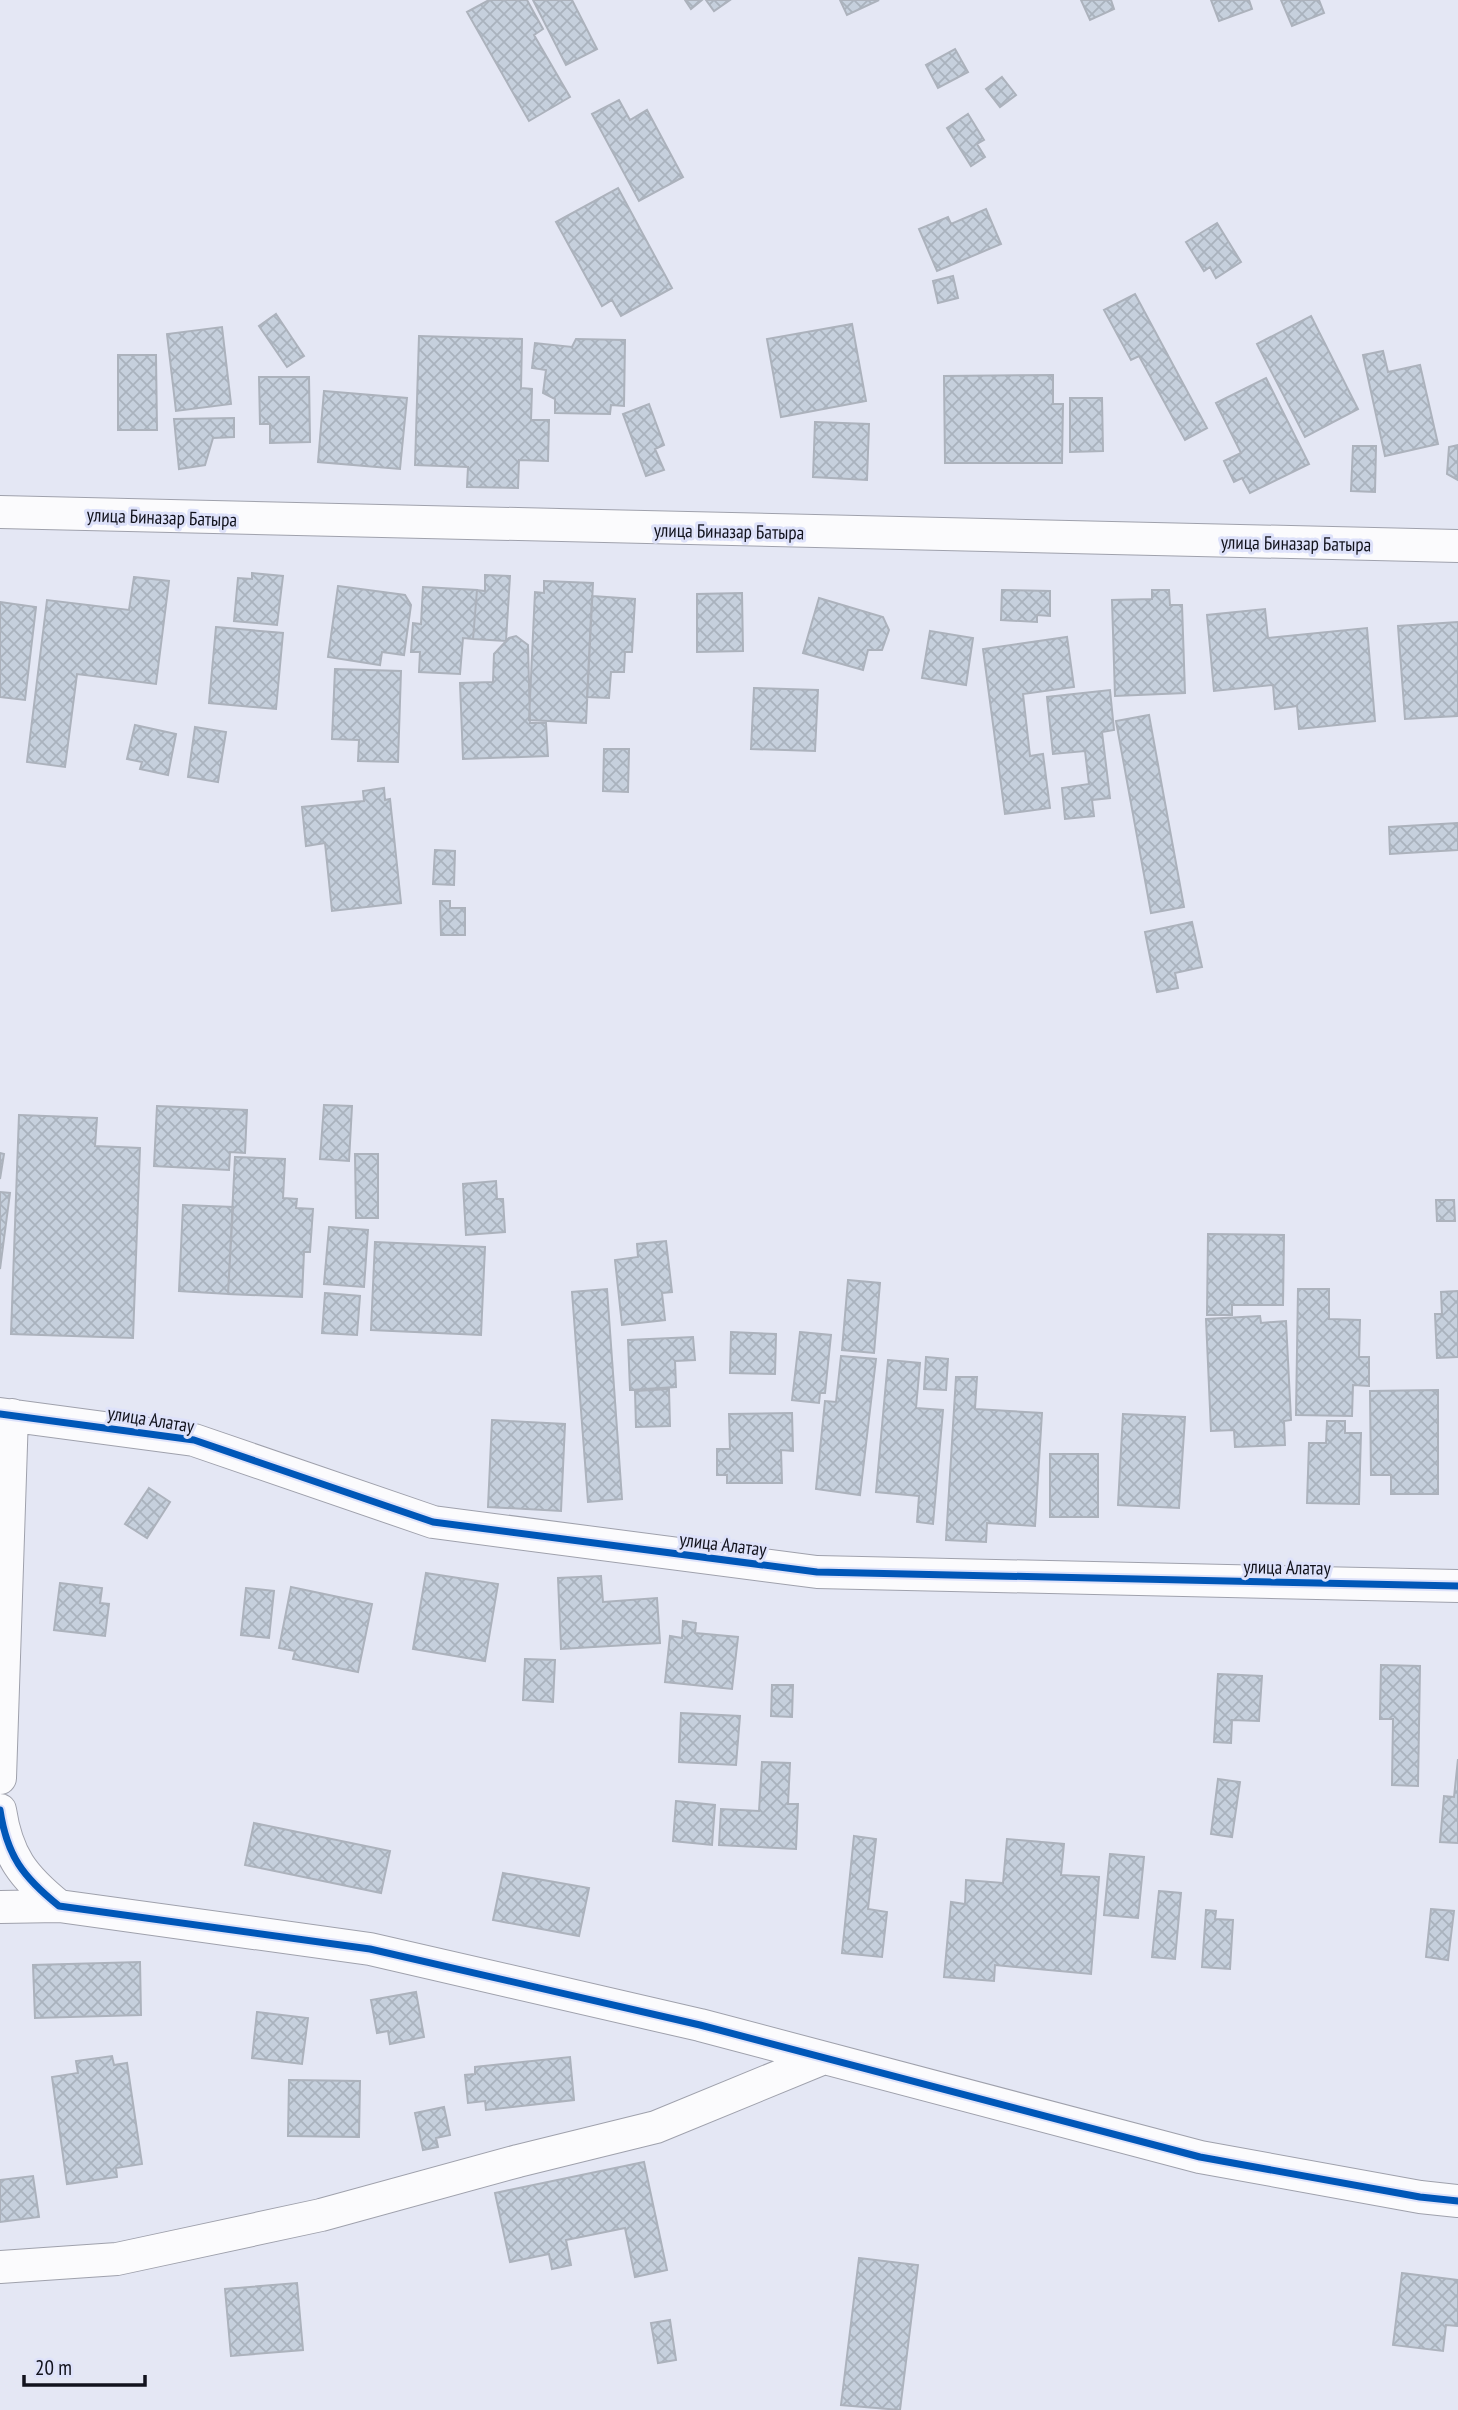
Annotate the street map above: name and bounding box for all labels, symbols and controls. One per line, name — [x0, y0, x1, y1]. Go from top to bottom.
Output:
street label: улица Биназар Батыра — [86, 502, 238, 532]
street label: улица Биназар Батыра — [654, 518, 804, 544]
street label: улица Биназар Батыра — [1221, 530, 1371, 556]
street label: улица Алатау — [106, 1400, 197, 1438]
street label: улица Алатау — [678, 1527, 769, 1561]
street label: улица Алатау — [1243, 1554, 1332, 1580]
scale bar — [24, 2344, 145, 2388]
text: 20 m — [35, 2354, 72, 2381]

